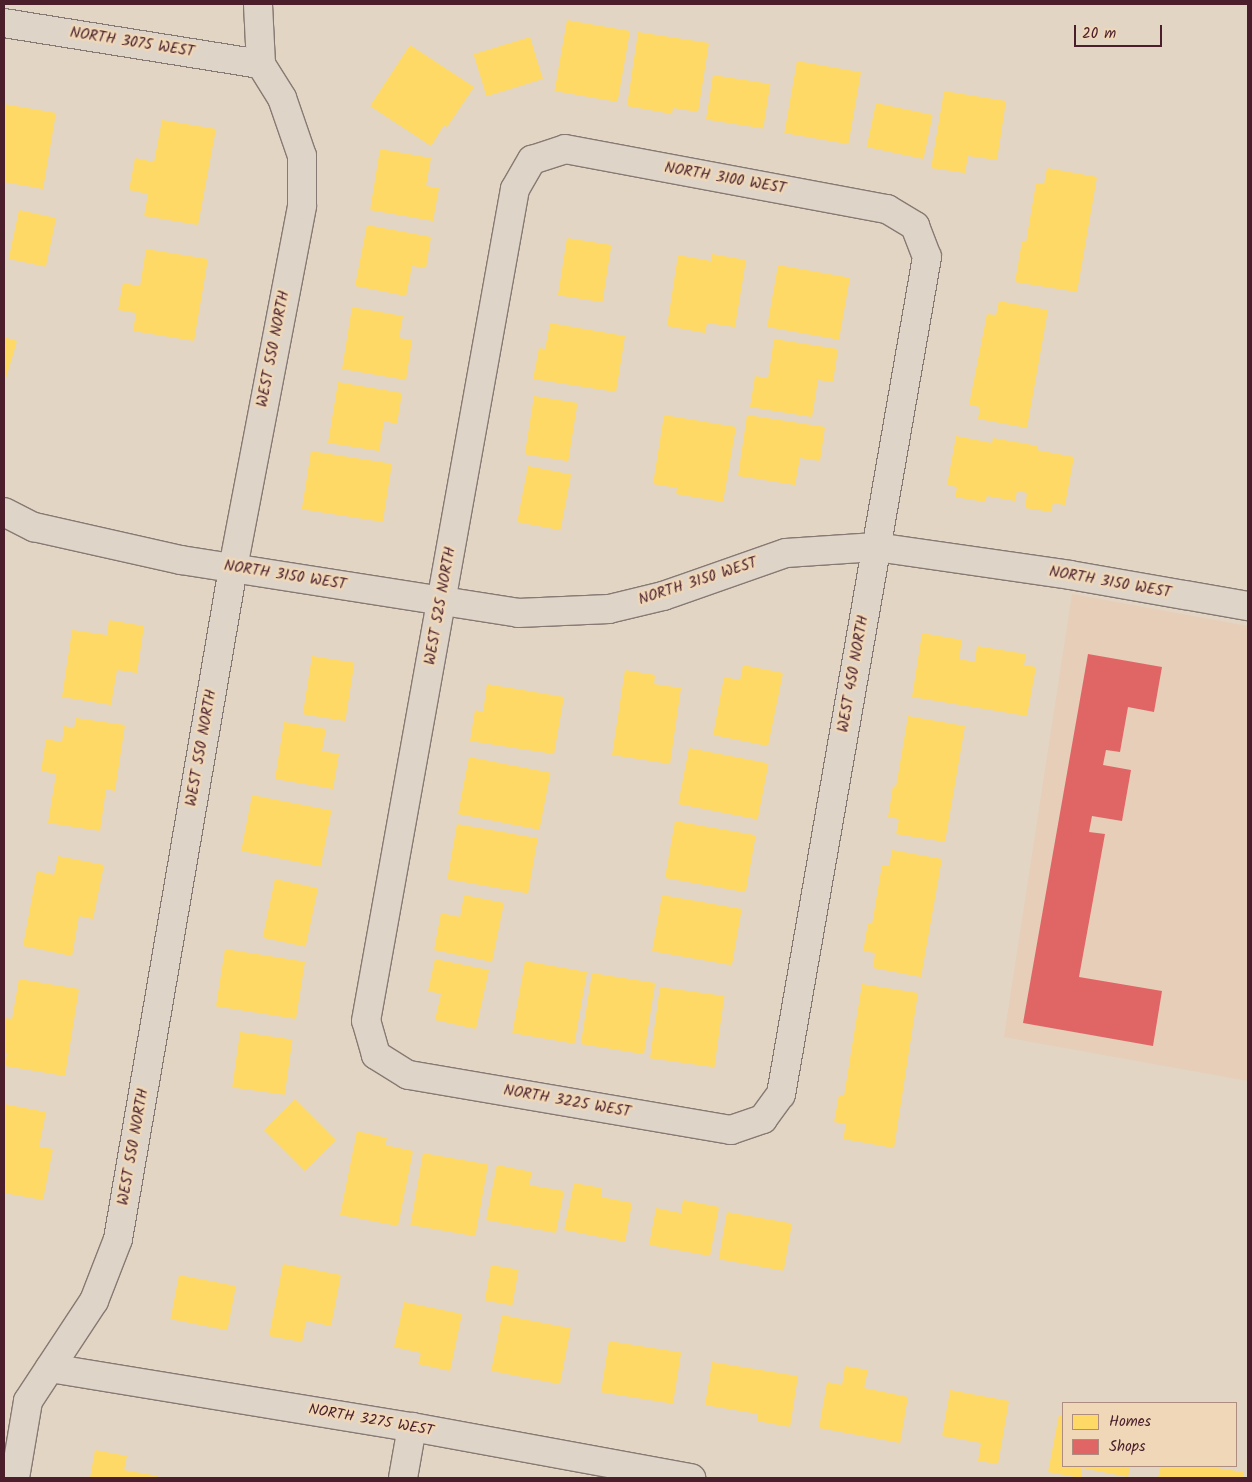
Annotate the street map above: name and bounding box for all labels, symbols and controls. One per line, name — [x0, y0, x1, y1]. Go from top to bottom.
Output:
scale bar — [1077, 15, 1164, 47]
text: 20 m — [1082, 22, 1116, 46]
street label: NORTH 3075 WEST — [68, 24, 196, 62]
street label: NORTH 3100 WEST — [663, 159, 787, 199]
street label: WEST 550 NORTH — [254, 289, 294, 409]
street label: WEST 525 NORTH — [422, 546, 460, 666]
street label: NORTH 3150 WEST — [636, 554, 760, 610]
street label: NORTH 3150 WEST — [223, 557, 347, 595]
street label: NORTH 3150 WEST — [1048, 563, 1172, 603]
street label: WEST 450 NORTH — [835, 614, 873, 734]
street label: WEST 550 NORTH — [183, 688, 221, 808]
street label: NORTH 3225 WEST — [502, 1082, 632, 1122]
street label: WEST 550 NORTH — [115, 1087, 153, 1207]
street label: NORTH 3275 WEST — [307, 1401, 435, 1441]
legend — [1062, 1402, 1237, 1467]
text: Homes — [1109, 1410, 1151, 1434]
text: Shops — [1109, 1435, 1145, 1459]

